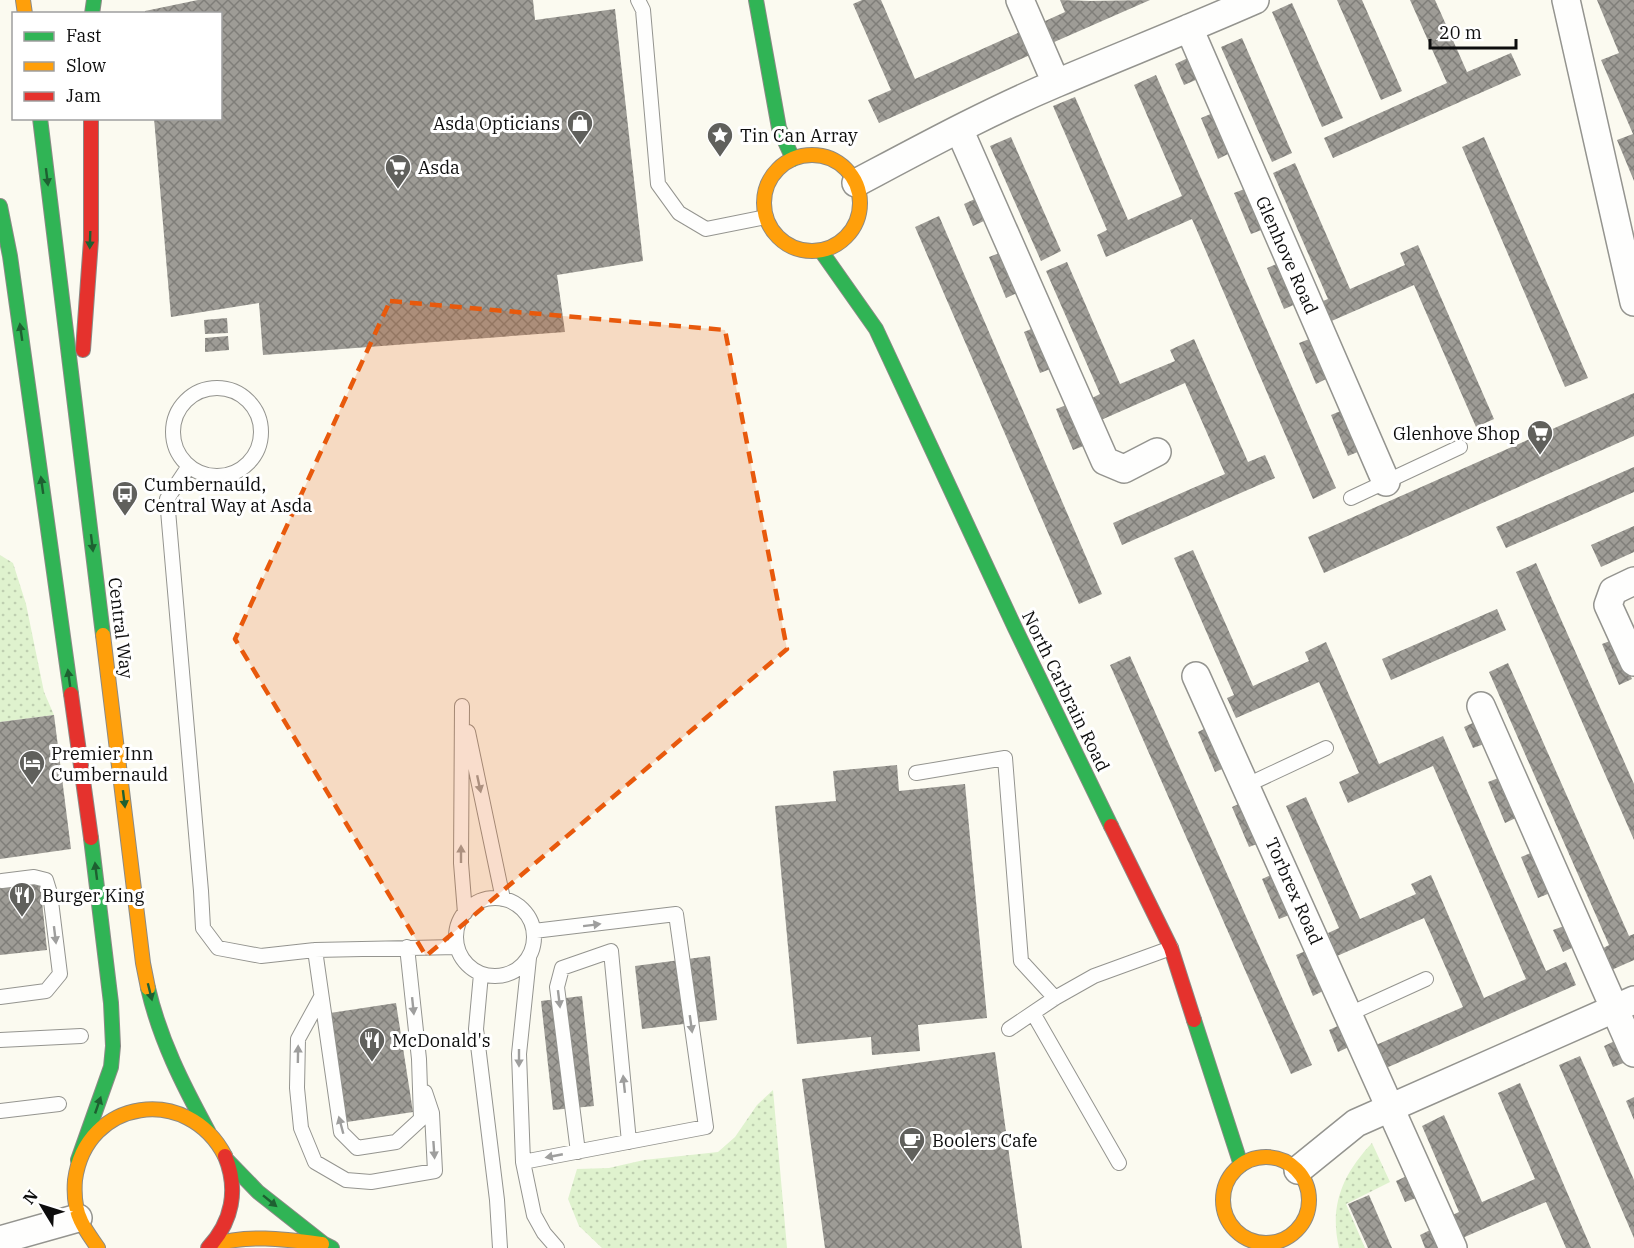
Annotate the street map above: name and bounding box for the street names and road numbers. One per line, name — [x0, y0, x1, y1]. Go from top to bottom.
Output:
street label: Glenhove Road — [1251, 192, 1323, 318]
street label: Central Way — [103, 576, 139, 680]
street label: North Carbrain Road — [1017, 607, 1115, 775]
street label: Torbrex Road — [1260, 834, 1328, 948]

